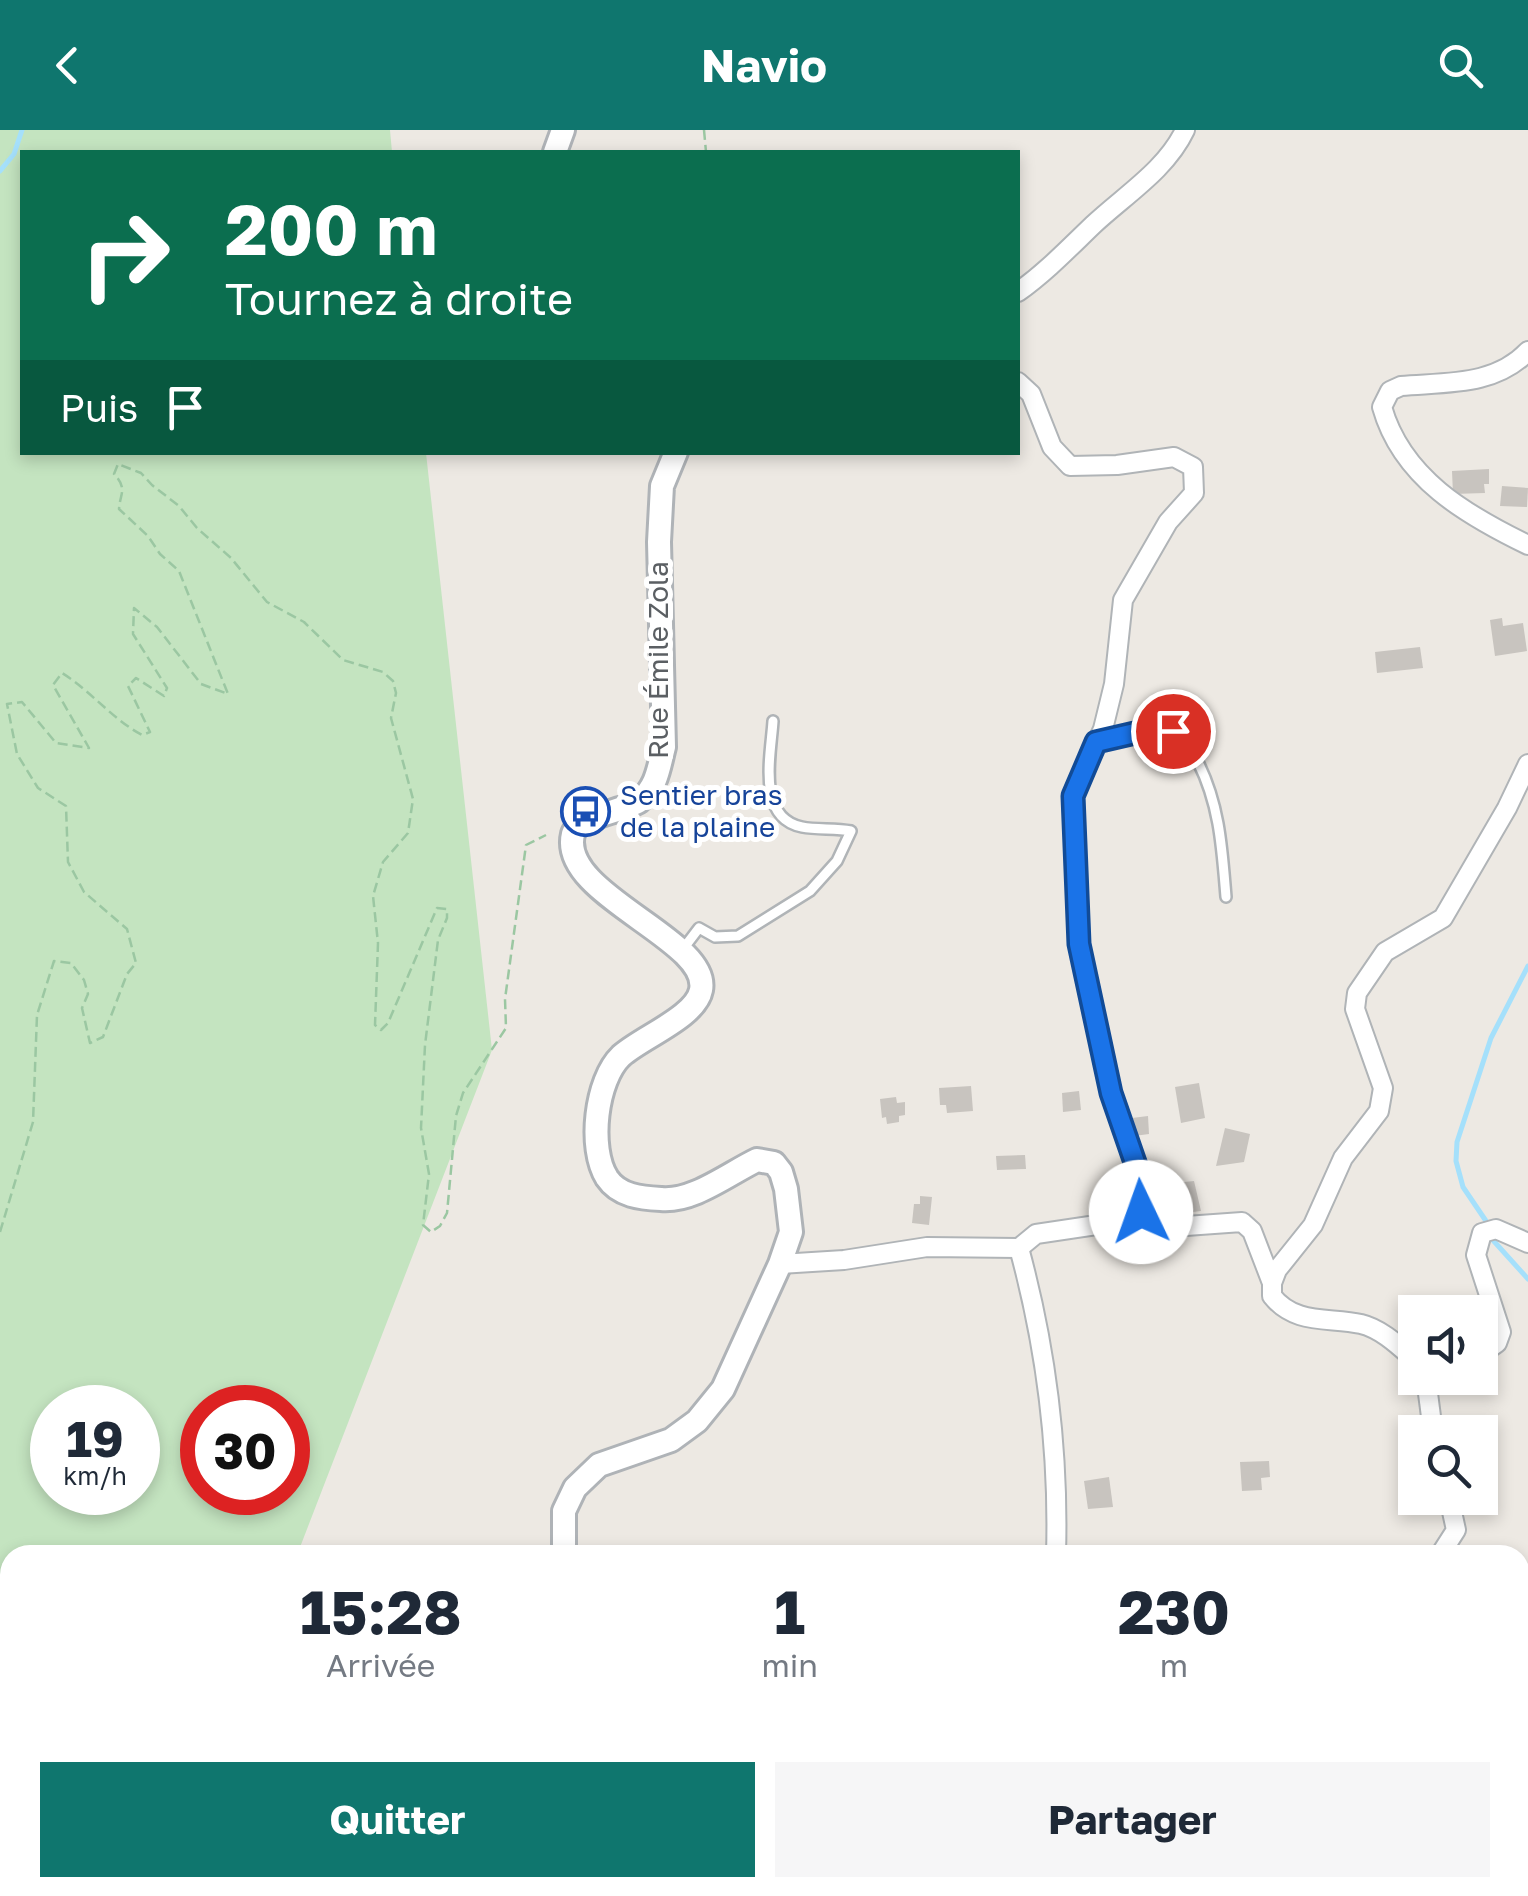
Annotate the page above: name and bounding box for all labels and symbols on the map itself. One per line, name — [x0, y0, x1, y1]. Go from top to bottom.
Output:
street label: Rue Émile Zola — [641, 561, 674, 759]
pin — [1131, 689, 1216, 774]
place label: Sentier bras de la plaine — [620, 778, 783, 843]
bus stop icon: Sentier bras de la plaine — [559, 785, 611, 837]
position arrow — [1089, 1160, 1193, 1264]
speed limit sign: 30 — [180, 1385, 310, 1515]

